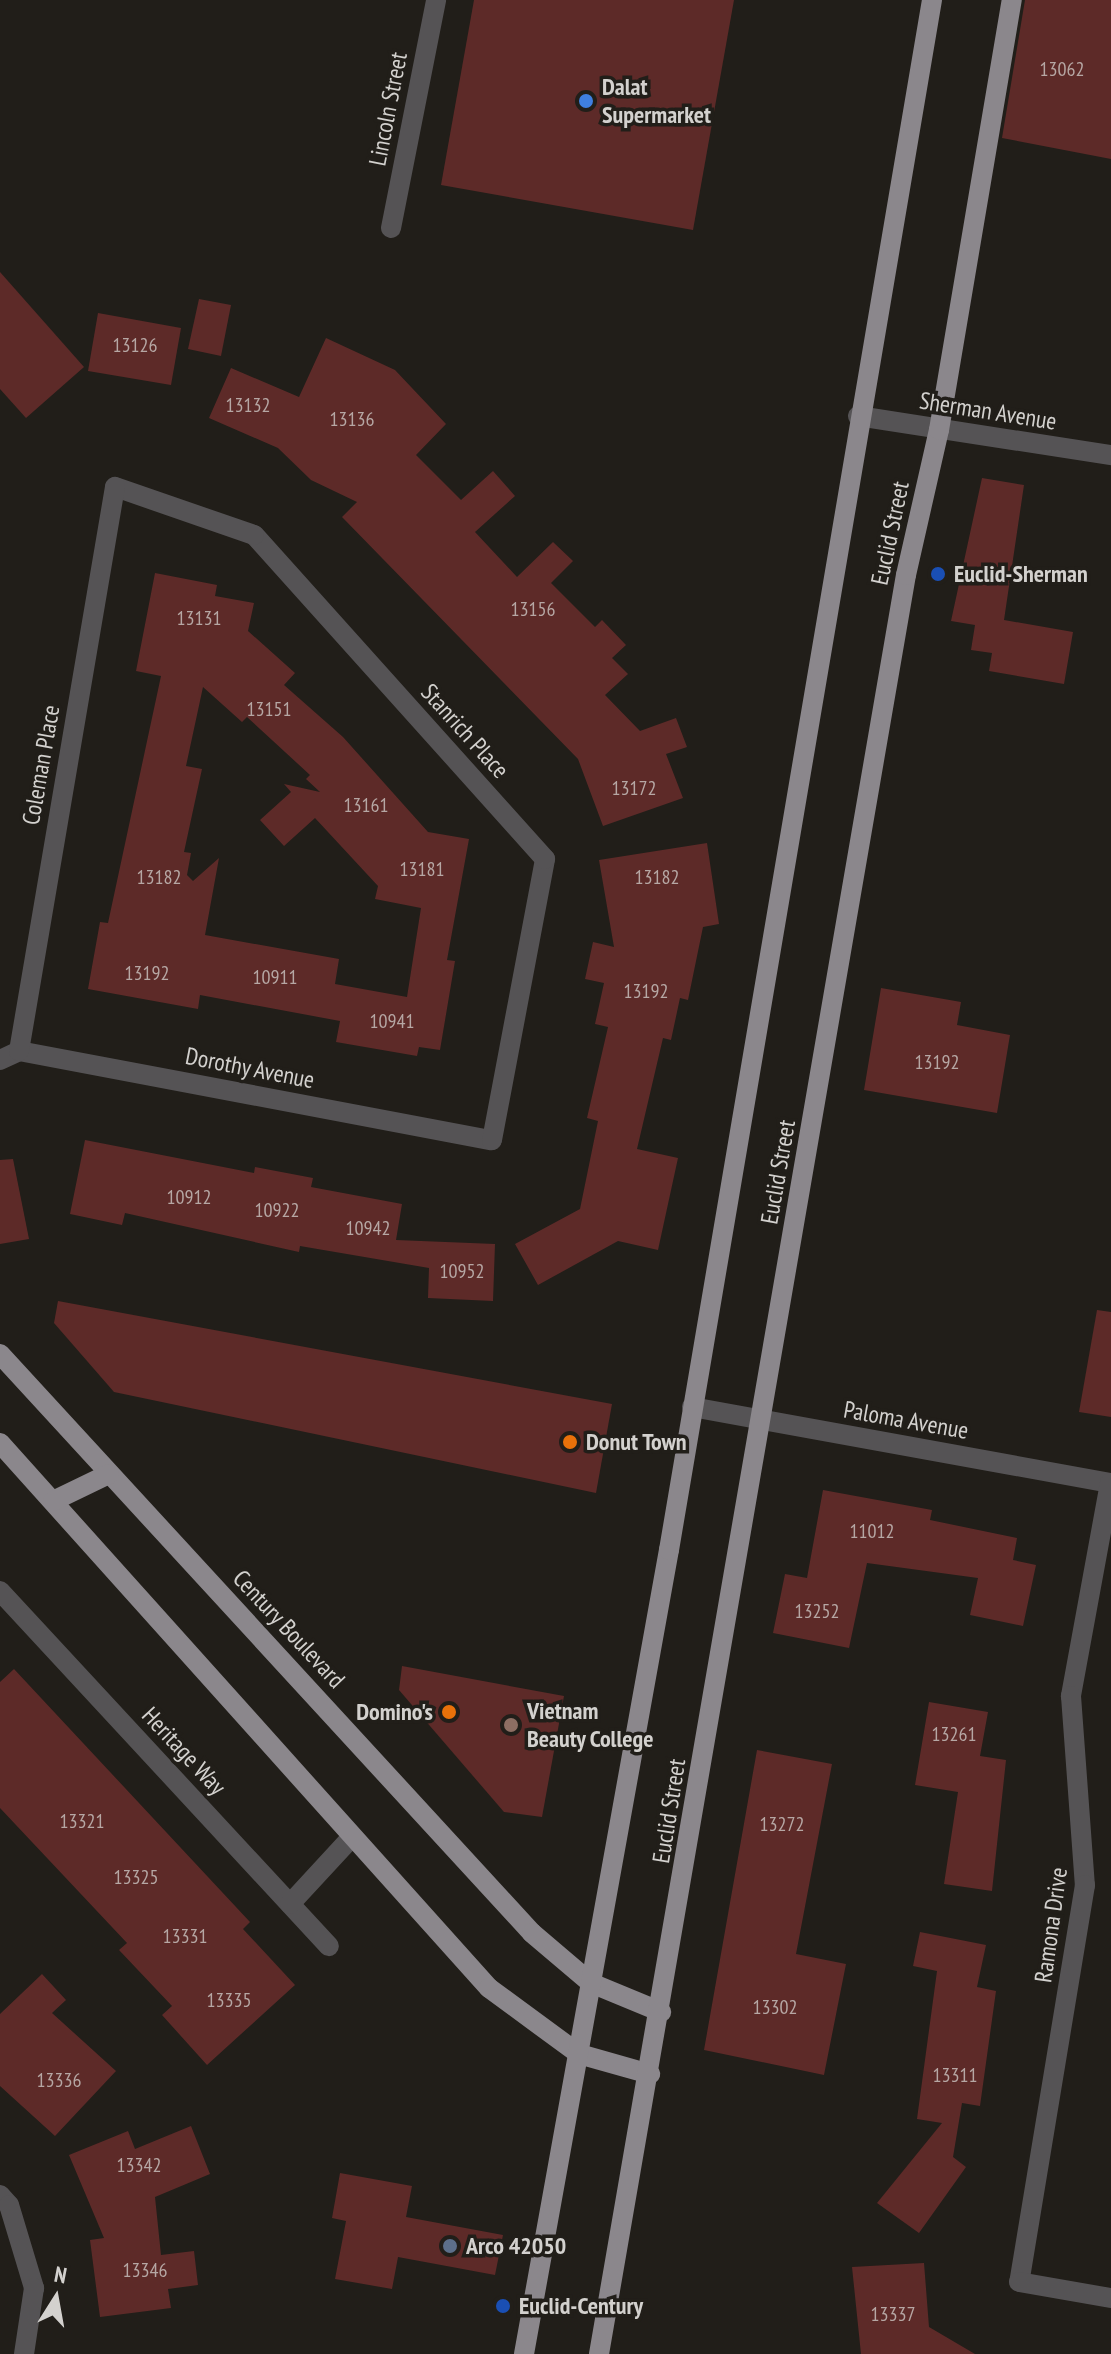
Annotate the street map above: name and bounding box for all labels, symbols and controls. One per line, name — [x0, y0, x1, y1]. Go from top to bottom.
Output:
street label: Lincoln Street — [363, 50, 413, 168]
house number: 13062 — [1040, 57, 1084, 81]
place label: Dalat Supermarket — [602, 73, 711, 129]
marker: Dalat Supermarket — [577, 92, 595, 110]
house number: 13126 — [113, 333, 157, 357]
street label: Sherman Avenue — [917, 386, 1059, 436]
house number: 13132 — [226, 393, 270, 417]
house number: 13136 — [330, 407, 374, 431]
street label: Euclid Street — [865, 479, 915, 587]
place label: Euclid-Sherman — [954, 560, 1088, 588]
marker: Euclid-Sherman — [929, 565, 947, 583]
house number: 13156 — [511, 597, 555, 621]
house number: 13131 — [177, 606, 221, 630]
street label: Stanrich Place — [415, 678, 515, 784]
house number: 13151 — [247, 697, 291, 721]
street label: Coleman Place — [16, 703, 66, 827]
house number: 13172 — [612, 776, 656, 800]
house number: 13161 — [344, 793, 388, 817]
house number: 13181 — [400, 857, 444, 881]
house number: 13182 — [137, 865, 181, 889]
house number: 13182 — [635, 865, 679, 889]
house number: 13192 — [125, 961, 169, 985]
house number: 10911 — [253, 965, 297, 989]
house number: 13192 — [624, 979, 668, 1003]
house number: 10941 — [370, 1009, 414, 1033]
street label: Dorothy Avenue — [183, 1041, 317, 1095]
house number: 13192 — [915, 1050, 959, 1074]
street label: Euclid Street — [755, 1118, 801, 1226]
house number: 10912 — [167, 1185, 211, 1209]
house number: 10922 — [255, 1198, 299, 1222]
house number: 10942 — [346, 1216, 390, 1240]
house number: 10952 — [440, 1259, 484, 1283]
street label: Paloma Avenue — [841, 1395, 971, 1445]
place label: Donut Town — [586, 1428, 687, 1456]
marker: Donut Town — [561, 1433, 579, 1451]
house number: 11012 — [850, 1519, 894, 1543]
street label: Century Boulevard — [227, 1564, 351, 1694]
house number: 13252 — [795, 1599, 839, 1623]
place label: Vietnam Beauty College — [527, 1697, 654, 1753]
place label: Domino's — [356, 1698, 433, 1726]
street label: Heritage Way — [136, 1701, 232, 1801]
marker: Domino's — [440, 1703, 458, 1721]
marker: Vietnam Beauty College — [502, 1716, 520, 1734]
house number: 13261 — [932, 1722, 976, 1746]
street label: Euclid Street — [647, 1757, 691, 1865]
house number: 13321 — [60, 1809, 104, 1833]
house number: 13272 — [760, 1812, 804, 1836]
house number: 13325 — [114, 1865, 158, 1889]
street label: Ramona Drive — [1029, 1866, 1073, 1984]
house number: 13331 — [163, 1924, 207, 1948]
house number: 13335 — [207, 1988, 251, 2012]
house number: 13302 — [753, 1995, 797, 2019]
house number: 13311 — [933, 2063, 977, 2087]
house number: 13336 — [37, 2068, 81, 2092]
house number: 13342 — [117, 2153, 161, 2177]
place label: Arco 42050 — [466, 2232, 566, 2260]
marker: Arco 42050 — [441, 2237, 459, 2255]
north arrow — [16, 2258, 96, 2338]
house number: 13346 — [123, 2258, 167, 2282]
text: N — [52, 2260, 69, 2289]
place label: Euclid-Century — [519, 2292, 643, 2320]
marker: Euclid-Century — [494, 2297, 512, 2315]
house number: 13337 — [871, 2302, 915, 2326]

